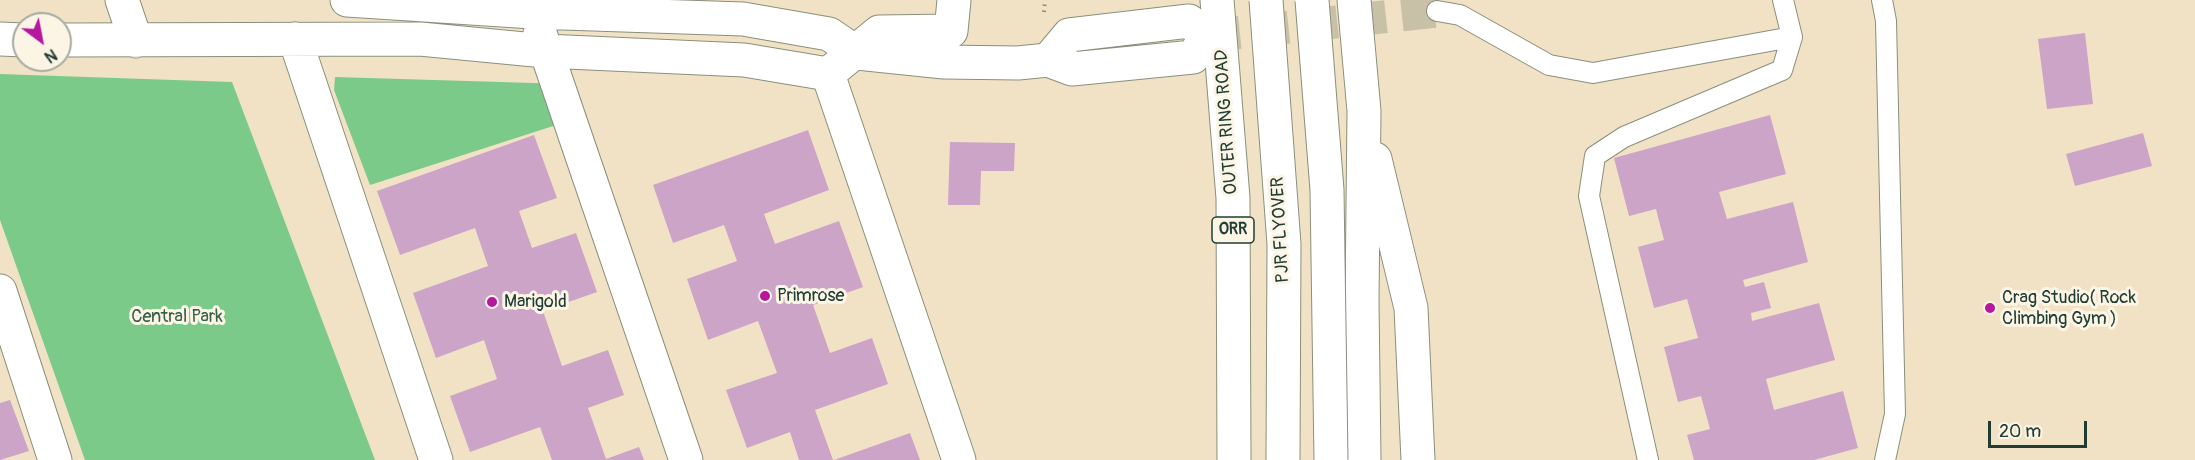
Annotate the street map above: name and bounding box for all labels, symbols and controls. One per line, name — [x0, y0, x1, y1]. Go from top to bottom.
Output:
north arrow — [12, 12, 72, 72]
text: N — [41, 44, 60, 67]
street label: OUTER RING ROAD — [1211, 49, 1243, 195]
street label: PJR FLYOVER — [1267, 176, 1295, 284]
road number: ORR — [1212, 217, 1254, 243]
place label: Primrose — [777, 285, 844, 307]
place label: Crag Studio( Rock Climbing Gym ) — [2002, 287, 2136, 330]
marker: Primrose — [758, 289, 772, 303]
place label: Marigold — [504, 291, 567, 313]
marker: Marigold — [485, 295, 499, 309]
marker: Crag Studio( Rock Climbing Gym ) — [1983, 301, 1997, 315]
park label: Central Park — [131, 306, 223, 328]
scale bar — [1991, 409, 2090, 447]
text: 20 m — [1999, 420, 2041, 443]

